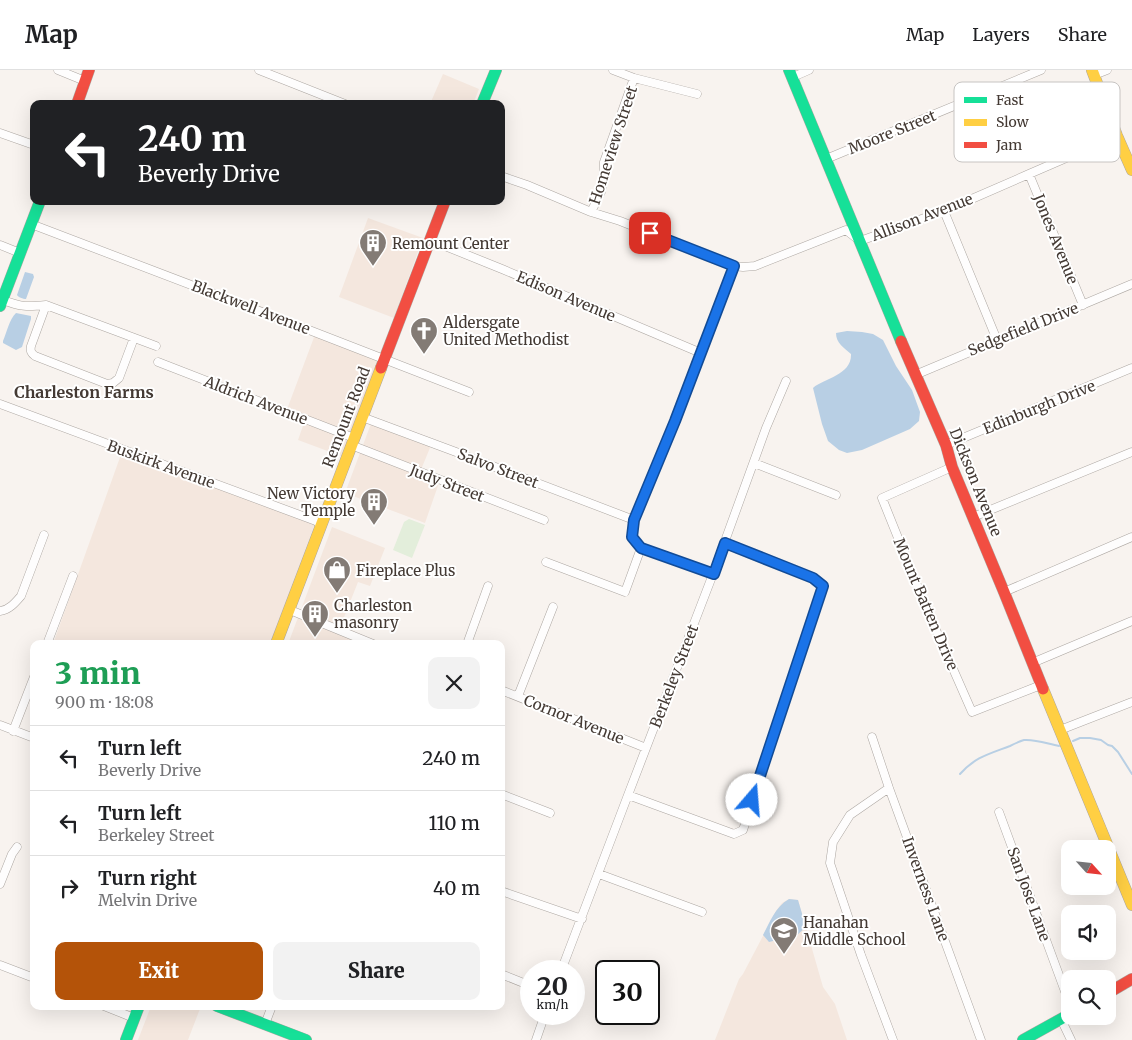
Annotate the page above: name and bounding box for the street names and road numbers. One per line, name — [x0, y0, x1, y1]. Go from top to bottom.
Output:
street label: Homeview Street — [585, 83, 641, 207]
street label: Moore Street — [845, 106, 939, 158]
street label: Allison Avenue — [868, 189, 976, 245]
street label: Jones Avenue — [1029, 190, 1083, 287]
street label: Edison Avenue — [514, 267, 619, 325]
street label: Blackwell Avenue — [189, 276, 313, 338]
street label: Sedgefield Drive — [965, 298, 1081, 360]
street label: Remount Road — [318, 364, 374, 470]
street label: Aldrich Avenue — [201, 371, 311, 429]
street label: Edinburgh Drive — [980, 376, 1098, 438]
street label: Dickson Avenue — [946, 425, 1006, 539]
street label: Buskirk Avenue — [105, 436, 218, 492]
street label: Salvo Street — [455, 444, 541, 492]
street label: Judy Street — [406, 460, 487, 506]
street label: Mount Batten Drive — [890, 535, 963, 673]
street label: Berkeley Street — [646, 621, 702, 730]
street label: Cornor Avenue — [521, 690, 627, 748]
street label: Inverness Lane — [898, 834, 954, 944]
street label: San Jose Lane — [1003, 844, 1055, 944]

